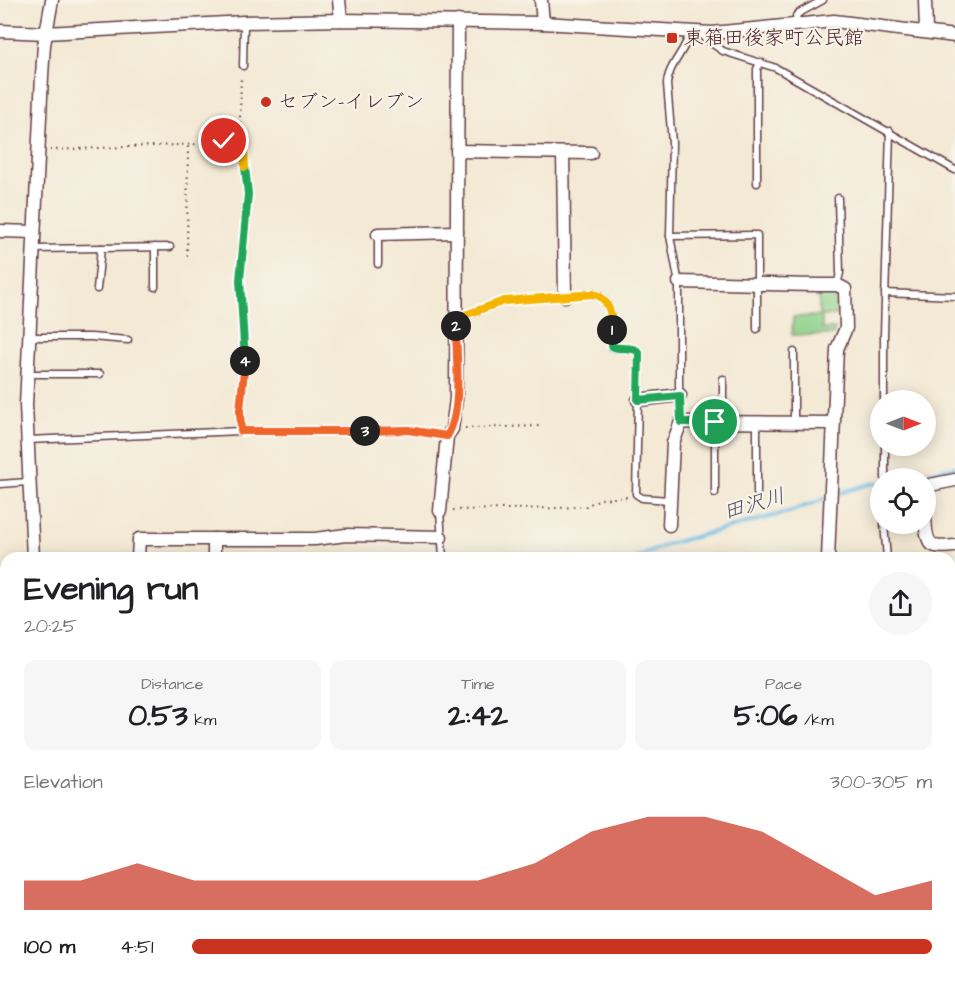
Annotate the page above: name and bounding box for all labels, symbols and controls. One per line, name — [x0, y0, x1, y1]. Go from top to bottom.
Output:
place label: 東箱田後家町公民館 — [684, 24, 864, 52]
marker: 東箱田後家町公民館 — [665, 31, 679, 45]
place label: セブン-イレブン — [278, 88, 424, 116]
marker: セブン-イレブン — [259, 95, 273, 109]
pin — [198, 115, 249, 166]
icon: check — [207, 124, 240, 157]
pin: 2 — [441, 311, 471, 341]
text: 2 — [451, 315, 461, 337]
pin: 1 — [597, 315, 627, 345]
text: 1 — [611, 319, 613, 341]
pin: 4 — [230, 346, 260, 376]
text: 4 — [240, 350, 250, 372]
north arrow — [870, 390, 936, 456]
map controls — [870, 390, 936, 534]
pin — [689, 396, 740, 447]
icon: arrive — [698, 405, 731, 438]
pin: 3 — [350, 416, 380, 446]
text: 3 — [361, 420, 369, 442]
button: locate — [870, 468, 936, 534]
water label: 田沢川 — [720, 481, 788, 527]
text: Evening run — [24, 566, 198, 612]
button: share — [869, 572, 932, 635]
text: 20:25 — [24, 612, 77, 640]
text: Distance — [141, 673, 203, 695]
text: Time — [461, 673, 495, 695]
text: Pace — [765, 673, 802, 695]
text: 0.53 — [128, 695, 188, 737]
text: 2:42 — [448, 695, 508, 737]
text: 5:06 — [734, 695, 798, 737]
text: km — [188, 709, 217, 731]
text: /km — [798, 709, 834, 731]
text: Elevation — [24, 768, 103, 796]
text: 300–305 m — [830, 768, 932, 796]
text: 100 m — [24, 933, 75, 961]
text: 4:51 — [120, 933, 154, 961]

